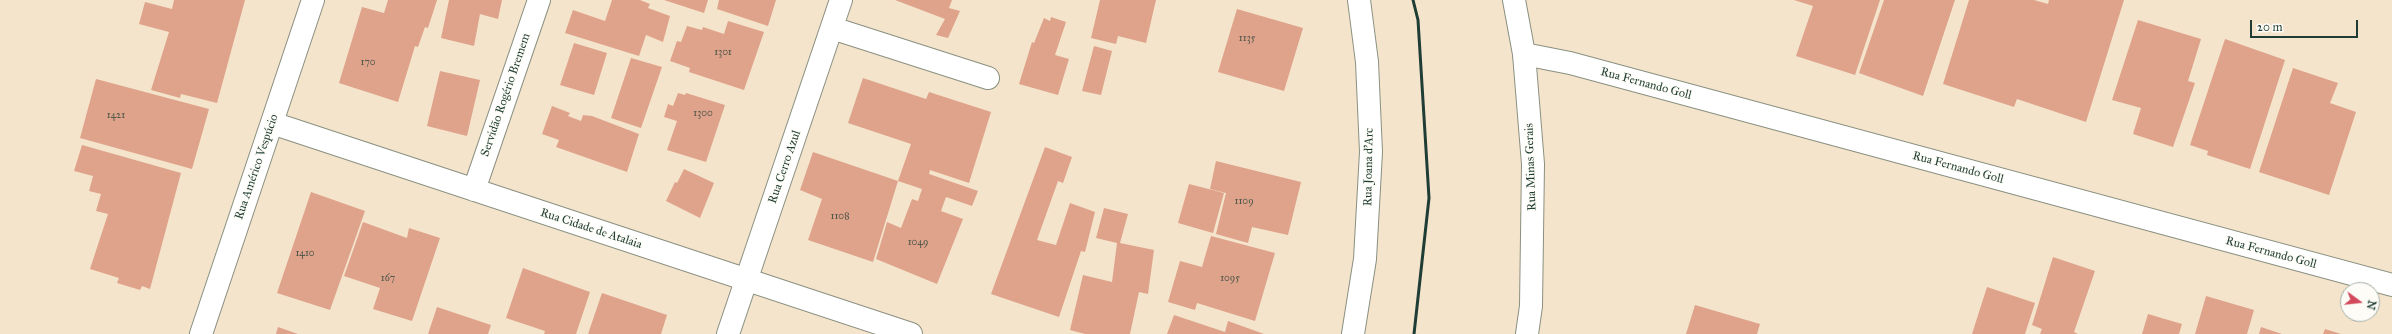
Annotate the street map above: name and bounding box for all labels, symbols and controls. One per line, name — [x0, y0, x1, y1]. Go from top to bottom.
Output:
scale bar — [2252, 12, 2360, 38]
text: 20 m — [2257, 20, 2283, 34]
street label: Servidão Rogério Bremem — [478, 31, 534, 159]
house number: 1135 — [1239, 33, 1255, 45]
house number: 1301 — [714, 47, 732, 59]
house number: 170 — [360, 57, 376, 69]
street label: Rua Fernando Goll — [1599, 65, 1693, 103]
house number: 1300 — [693, 108, 713, 120]
house number: 1421 — [107, 110, 125, 122]
street label: Rua Américo Vespúcio — [232, 112, 282, 222]
street label: Rua Minas Gerais — [1522, 123, 1540, 211]
street label: Rua Cerro Azul — [766, 128, 804, 206]
street label: Rua Joana d'Arc — [1361, 128, 1377, 206]
street label: Rua Fernando Goll — [1911, 149, 2005, 187]
house number: 1109 — [1234, 196, 1254, 208]
street label: Rua Cidade de Atalaia — [538, 206, 644, 252]
house number: 1108 — [831, 211, 849, 223]
street label: Rua Fernando Goll — [2224, 234, 2318, 272]
house number: 1049 — [908, 237, 928, 249]
house number: 1410 — [295, 248, 315, 260]
house number: 167 — [381, 273, 395, 285]
house number: 1095 — [1220, 273, 1240, 285]
north arrow — [2340, 282, 2380, 322]
text: N — [2364, 299, 2379, 311]

